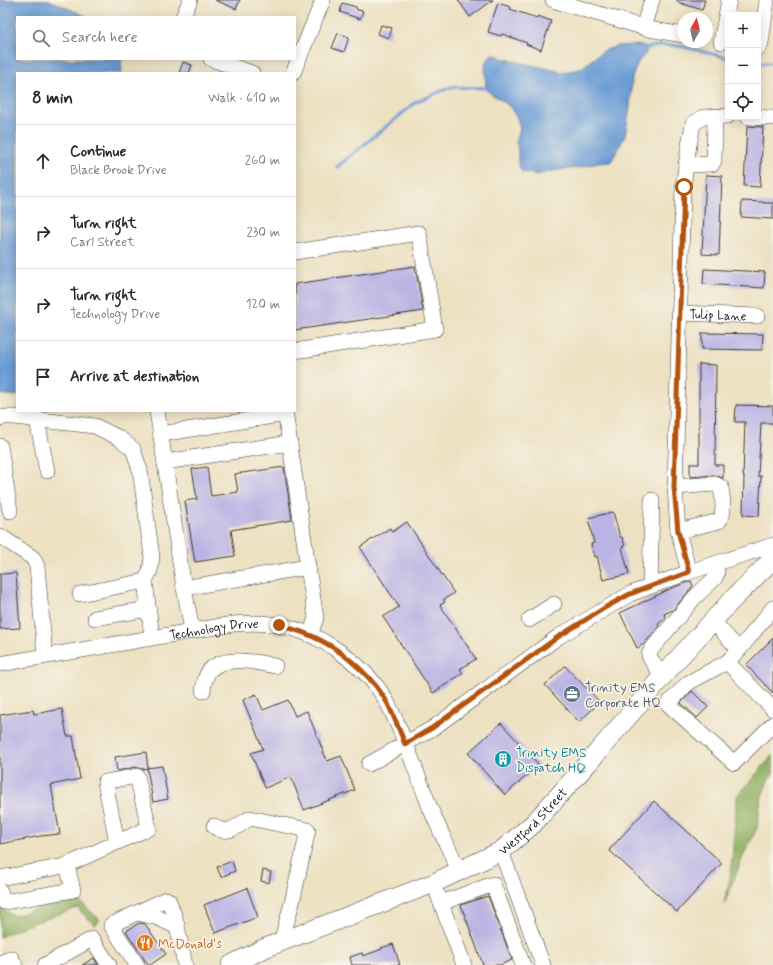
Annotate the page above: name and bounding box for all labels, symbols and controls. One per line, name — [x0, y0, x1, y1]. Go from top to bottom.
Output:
north arrow — [677, 12, 713, 48]
map controls — [725, 12, 761, 120]
button: + — [725, 12, 761, 48]
search box — [16, 16, 296, 60]
icon: search — [30, 27, 52, 49]
text: Search here — [62, 28, 138, 48]
button: − — [725, 48, 761, 84]
button: locate — [725, 84, 761, 120]
text: 8 min — [32, 87, 73, 109]
text: Walk · 610 m — [208, 90, 280, 107]
text: Continue — [70, 142, 126, 162]
icon: ahead — [32, 150, 54, 172]
text: 260 m — [245, 152, 280, 169]
text: Black Brook Drive — [70, 162, 167, 179]
route start — [675, 178, 693, 196]
text: Turn right — [70, 214, 137, 234]
icon: right — [32, 222, 54, 244]
text: 230 m — [246, 224, 280, 241]
text: Carl Street — [70, 234, 135, 251]
text: Turn right — [70, 286, 137, 306]
icon: right — [32, 294, 54, 316]
text: 120 m — [246, 296, 280, 313]
text: Technology Drive — [70, 306, 160, 323]
street label: Tulip Lane — [689, 306, 747, 326]
icon: arrive — [32, 366, 54, 388]
text: Arrive at destination — [70, 367, 199, 387]
street label: Technology Drive — [168, 616, 259, 645]
route end — [270, 616, 288, 634]
place label: Trinity EMS Corporate HQ — [585, 680, 661, 712]
office icon: Trinity EMS Corporate HQ — [562, 684, 582, 704]
place label: Trinity EMS Dispatch HQ — [516, 745, 587, 777]
building icon: Trinity EMS Dispatch HQ — [493, 749, 513, 769]
street label: Westford Street — [496, 785, 572, 859]
restaurant icon: McDonald's — [135, 933, 155, 953]
place label: McDonald's — [158, 936, 222, 953]

